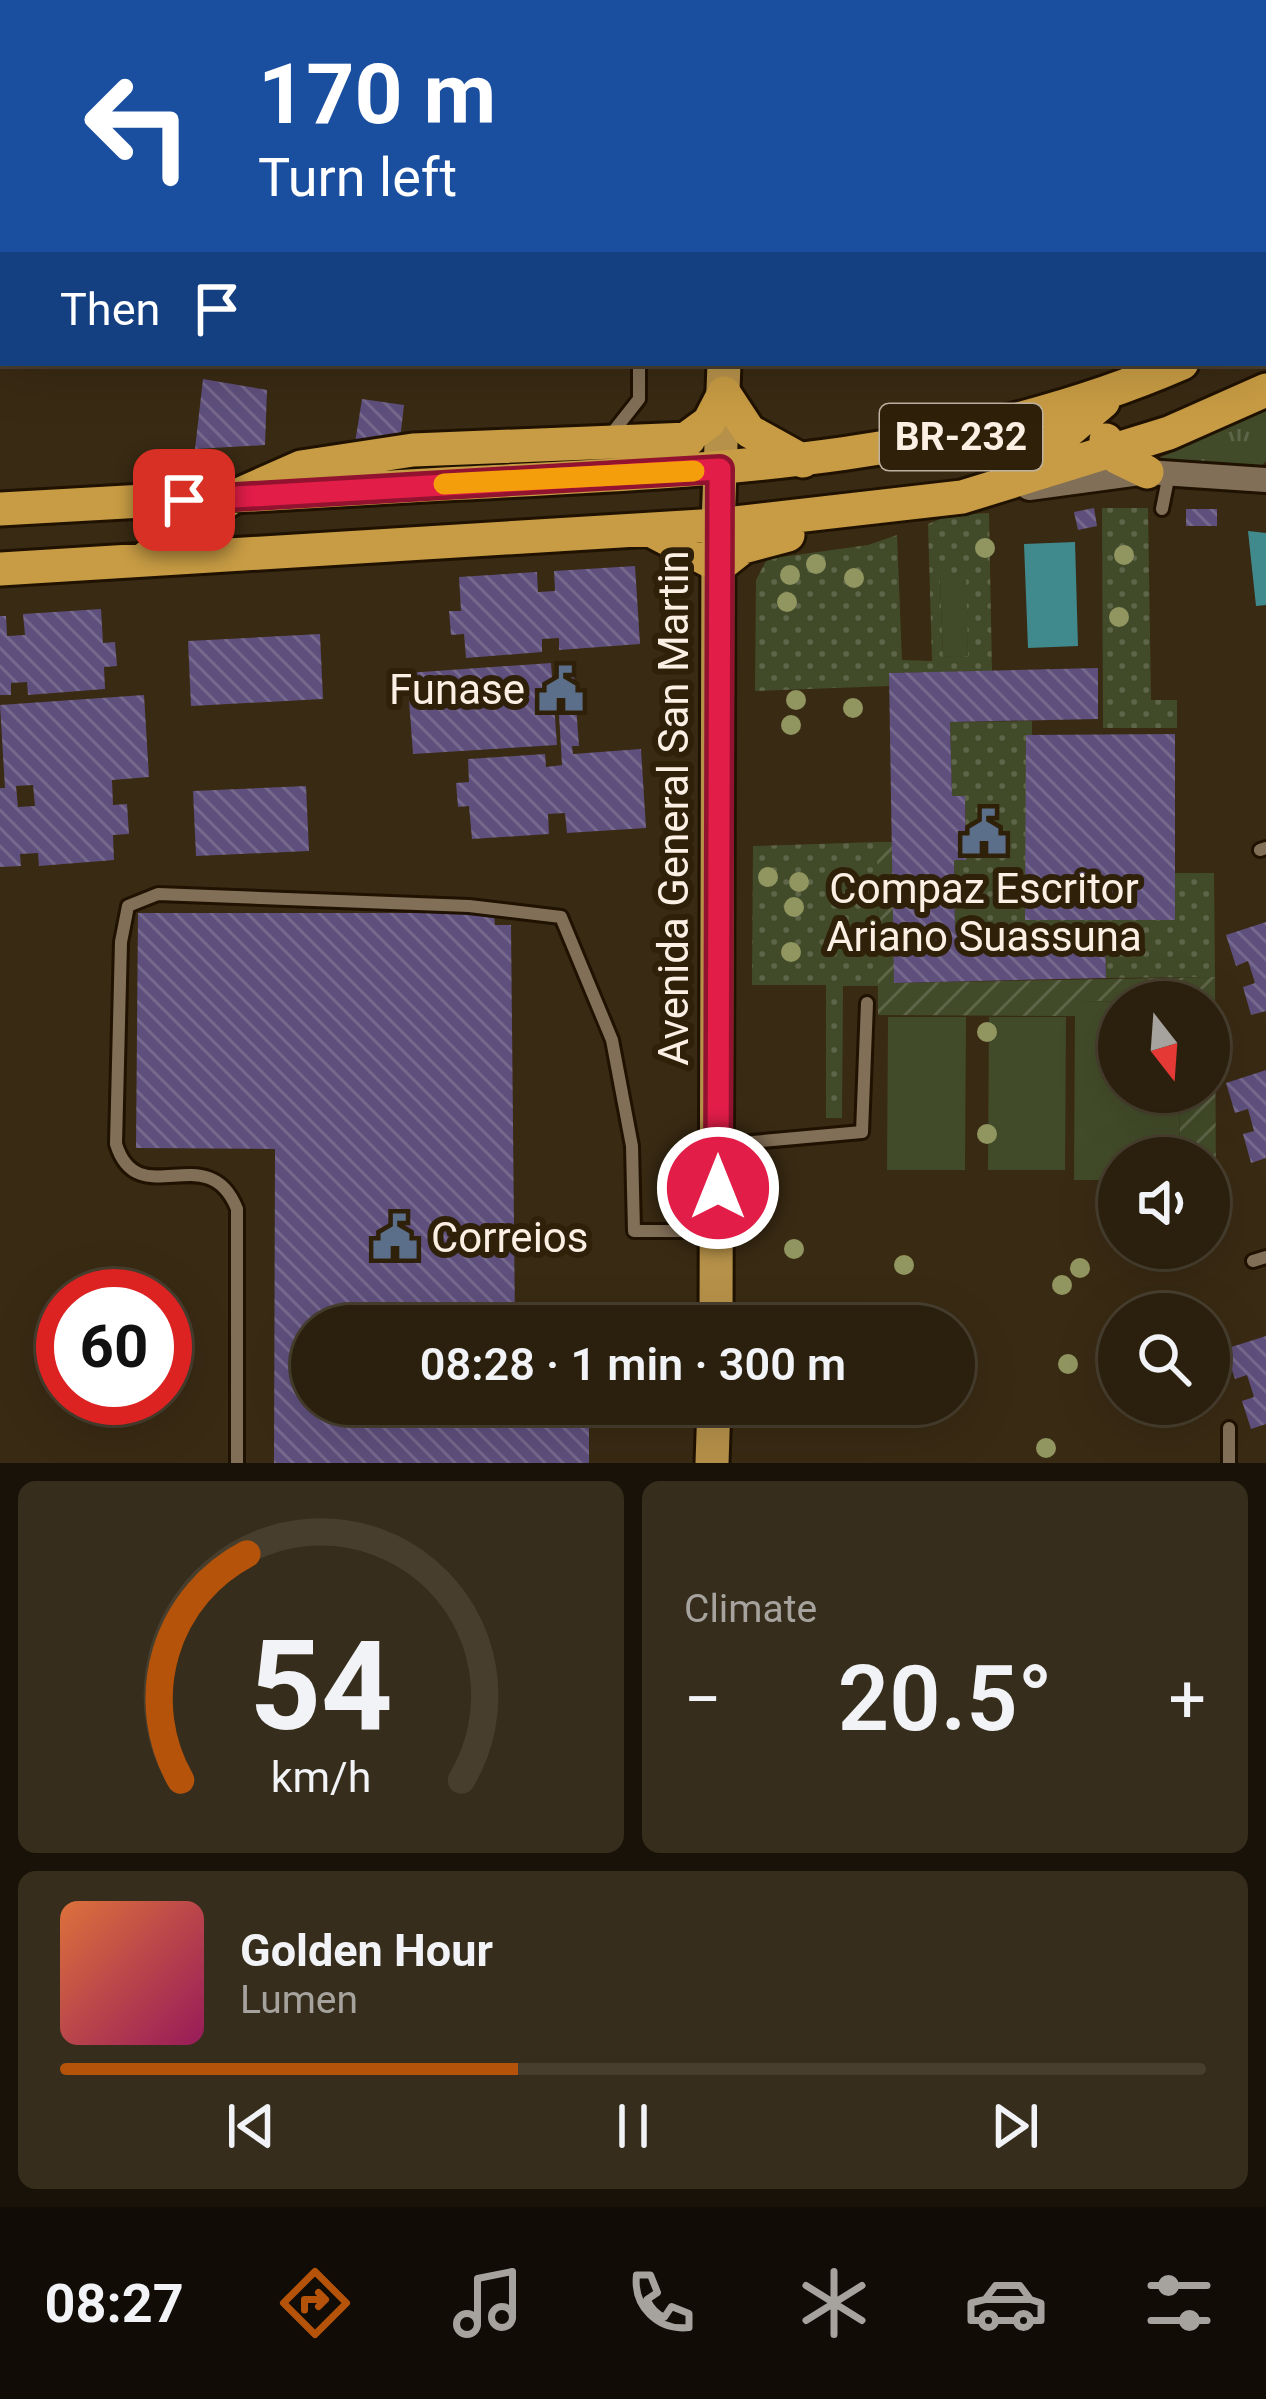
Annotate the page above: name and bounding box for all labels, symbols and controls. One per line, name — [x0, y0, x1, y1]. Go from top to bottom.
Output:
text: 170 m — [258, 45, 496, 144]
icon: left — [60, 48, 216, 204]
text: Turn left — [258, 146, 457, 209]
icon: arrive — [184, 276, 250, 342]
text: Then — [60, 283, 160, 336]
road number: BR-232 — [880, 404, 1042, 470]
pin — [133, 449, 235, 551]
icon: arrive — [151, 467, 217, 533]
street label: Avenida General San Martin — [649, 550, 698, 1066]
public building icon: Funase — [536, 664, 586, 714]
place label: Funase — [389, 665, 525, 714]
public building icon: Compaz Escritor Ariano Suassuna — [959, 807, 1009, 857]
place label: Compaz Escritor Ariano Suassuna — [826, 864, 1142, 961]
north arrow — [1098, 981, 1230, 1113]
map controls — [1098, 981, 1230, 1425]
position arrow — [655, 1125, 781, 1251]
button: sound — [1098, 1137, 1230, 1269]
public building icon: Correios — [370, 1212, 420, 1262]
place label: Correios — [431, 1213, 588, 1262]
speed limit sign: 60 — [36, 1269, 192, 1425]
button: search — [1098, 1293, 1230, 1425]
text: 08:28 · 1 min · 300 m — [420, 1338, 846, 1391]
text: Climate — [684, 1586, 817, 1632]
text: 54 — [249, 1613, 393, 1759]
text: 20.5° — [838, 1647, 1052, 1752]
text: − — [684, 1661, 722, 1738]
text: + — [1169, 1661, 1206, 1738]
text: km/h — [271, 1752, 371, 1802]
text: Golden Hour — [240, 1924, 493, 1977]
text: Lumen — [240, 1977, 358, 2023]
icon: previous — [218, 2093, 284, 2159]
icon: pause — [600, 2093, 666, 2159]
icon: next — [982, 2093, 1048, 2159]
icon: directions — [273, 2261, 357, 2345]
icon: music — [446, 2261, 530, 2345]
icon: phone — [619, 2261, 703, 2345]
icon: climate — [792, 2261, 876, 2345]
icon: car — [964, 2261, 1048, 2345]
icon: filters — [1137, 2261, 1221, 2345]
text: 08:27 — [44, 2272, 184, 2335]

